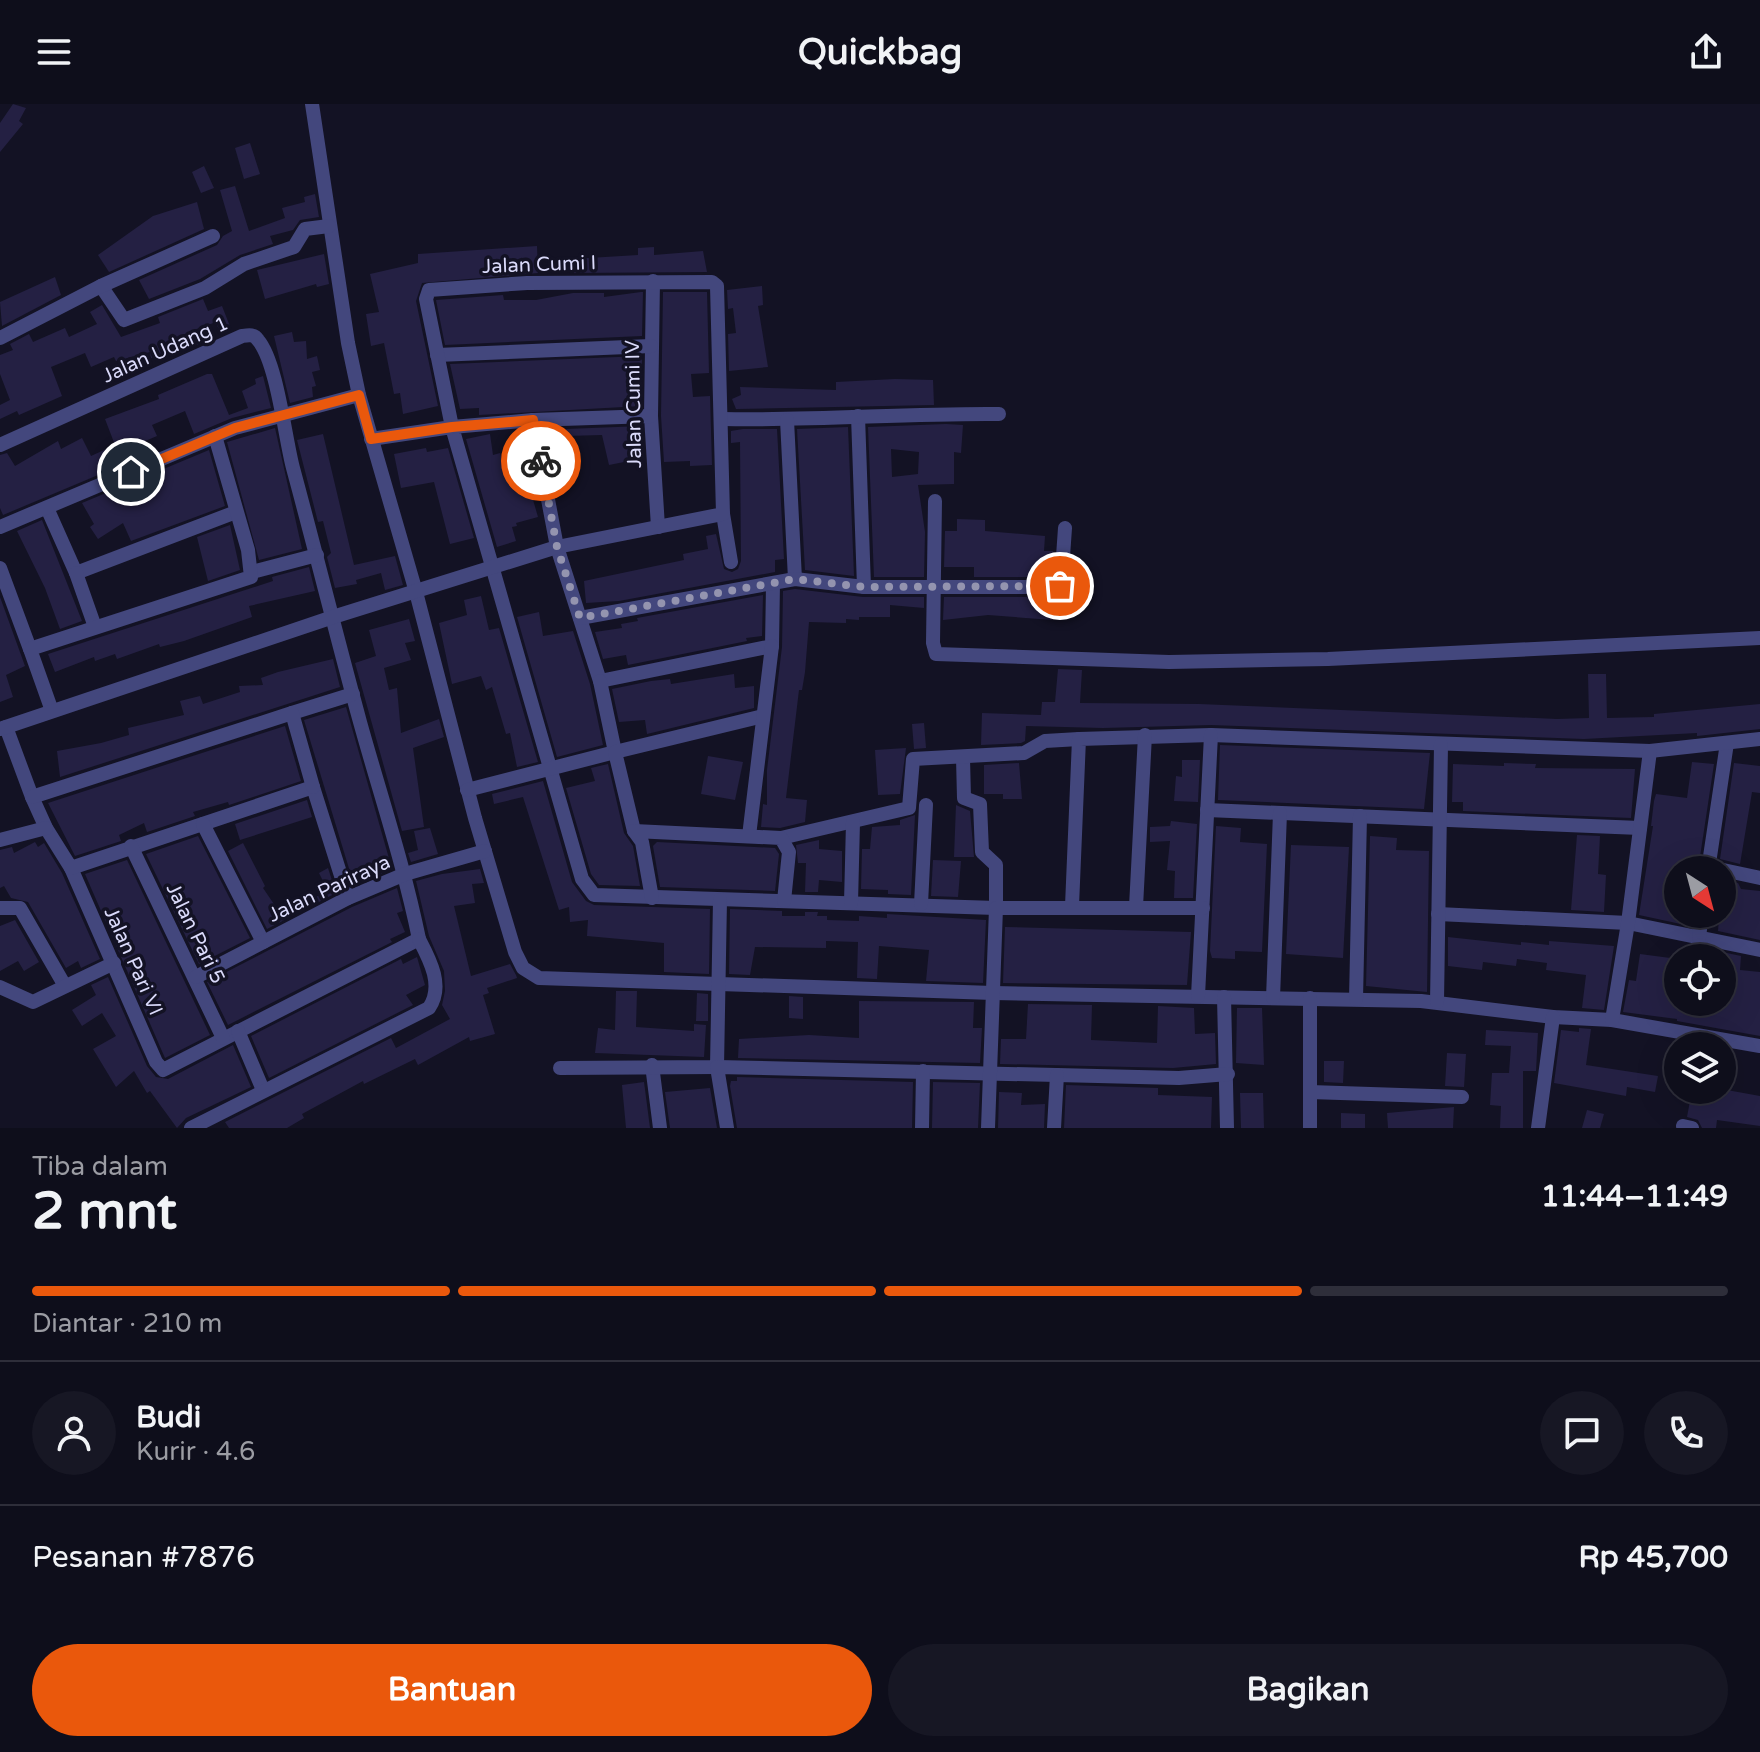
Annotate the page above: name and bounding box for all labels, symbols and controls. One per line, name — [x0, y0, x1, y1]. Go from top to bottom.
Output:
icon: menu — [32, 30, 76, 74]
icon: share — [1684, 30, 1728, 74]
text: Quickbag — [798, 31, 962, 74]
street label: Jalan Cumi I — [482, 251, 597, 279]
street label: Jalan Udang 1 — [99, 311, 232, 388]
street label: Jalan Cumi IV — [621, 340, 647, 468]
courier — [501, 421, 581, 501]
pin — [97, 438, 165, 506]
icon: bike — [519, 439, 563, 483]
icon: home — [109, 450, 153, 494]
pin — [1026, 552, 1094, 620]
icon: bag — [1038, 564, 1082, 608]
street label: Jalan Pariraya — [265, 850, 394, 928]
north arrow — [1664, 856, 1736, 928]
map controls — [1664, 856, 1736, 1104]
street label: Jalan Pari 5 — [160, 879, 230, 988]
street label: Jalan Pari VI — [99, 904, 168, 1019]
button: locate — [1664, 944, 1736, 1016]
button: layers — [1664, 1032, 1736, 1104]
text: Tiba dalam — [32, 1151, 168, 1182]
text: 11:44–11:49 — [1541, 1178, 1728, 1215]
text: 2 mnt — [32, 1180, 177, 1243]
text: Diantar · 210 m — [32, 1308, 222, 1339]
button: person — [32, 1391, 116, 1475]
button: chat — [1540, 1391, 1624, 1475]
button: phone — [1644, 1391, 1728, 1475]
text: Budi — [136, 1399, 201, 1436]
text: Kurir · 4.6 — [136, 1436, 255, 1467]
text: Pesanan #7876 — [32, 1539, 255, 1576]
text: Rp 45,700 — [1579, 1539, 1728, 1576]
button: Bantuan — [32, 1644, 872, 1736]
button: Bagikan — [888, 1644, 1728, 1736]

